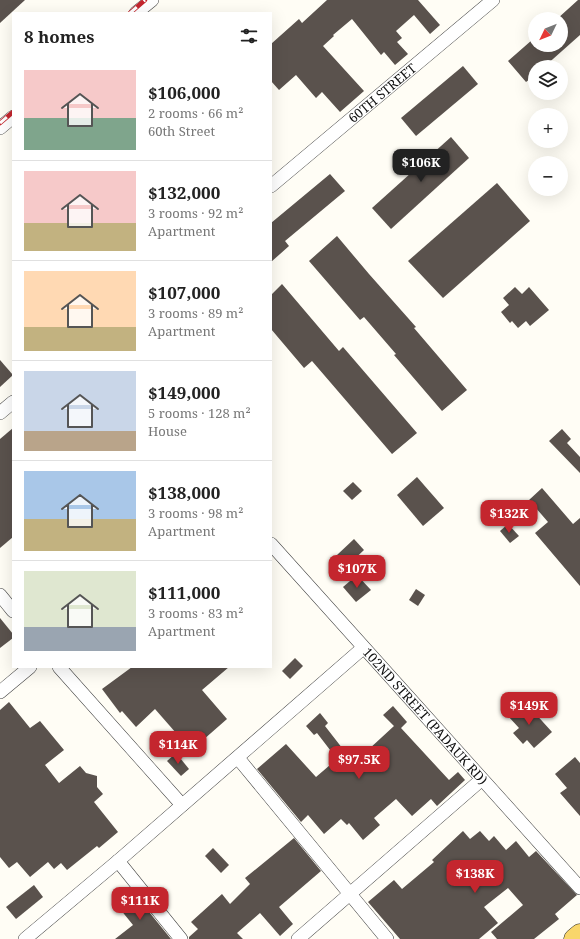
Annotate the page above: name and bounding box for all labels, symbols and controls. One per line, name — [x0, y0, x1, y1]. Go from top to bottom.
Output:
north arrow — [528, 12, 568, 52]
map controls — [528, 12, 568, 196]
text: 8 homes — [24, 25, 94, 48]
icon: filters — [238, 25, 260, 47]
street label: 60TH STREET — [344, 59, 420, 127]
button: layers — [528, 60, 568, 100]
text: $106,000 — [148, 81, 220, 104]
icon: home — [56, 86, 104, 134]
text: 2 rooms · 66 m² — [148, 104, 243, 122]
button: + — [528, 108, 568, 148]
text: 60th Street — [148, 122, 215, 140]
pin: $106K — [393, 149, 449, 183]
text: $106K — [402, 153, 440, 171]
button: − — [528, 156, 568, 196]
text: $132,000 — [148, 181, 220, 204]
icon: home — [56, 187, 104, 235]
text: 3 rooms · 92 m² — [148, 204, 243, 222]
text: Apartment — [148, 222, 215, 240]
text: $107,000 — [148, 281, 220, 304]
icon: home — [56, 287, 104, 335]
text: 3 rooms · 89 m² — [148, 304, 243, 322]
text: Apartment — [148, 322, 215, 340]
text: $149,000 — [148, 381, 220, 404]
icon: home — [56, 387, 104, 435]
text: 5 rooms · 128 m² — [148, 404, 251, 422]
text: House — [148, 422, 187, 440]
text: $138,000 — [148, 481, 220, 504]
icon: home — [56, 487, 104, 535]
pin: $132K — [481, 500, 537, 534]
text: 3 rooms · 98 m² — [148, 504, 243, 522]
text: $132K — [490, 504, 528, 522]
text: Apartment — [148, 522, 215, 540]
pin: $107K — [329, 555, 385, 589]
text: $107K — [338, 559, 376, 577]
text: $111,000 — [148, 581, 220, 604]
icon: home — [56, 587, 104, 635]
text: 3 rooms · 83 m² — [148, 604, 243, 622]
text: Apartment — [148, 622, 215, 640]
street label: 102ND STREET (PADAUK RD) — [359, 643, 492, 788]
pin: $149K — [501, 692, 557, 726]
text: $149K — [510, 696, 548, 714]
pin: $114K — [150, 731, 206, 765]
text: $114K — [159, 735, 197, 753]
pin: $97.5K — [326, 746, 392, 780]
text: $97.5K — [338, 750, 380, 768]
pin: $138K — [447, 860, 503, 894]
text: $138K — [456, 864, 494, 882]
pin: $111K — [112, 887, 168, 921]
text: $111K — [121, 891, 159, 909]

